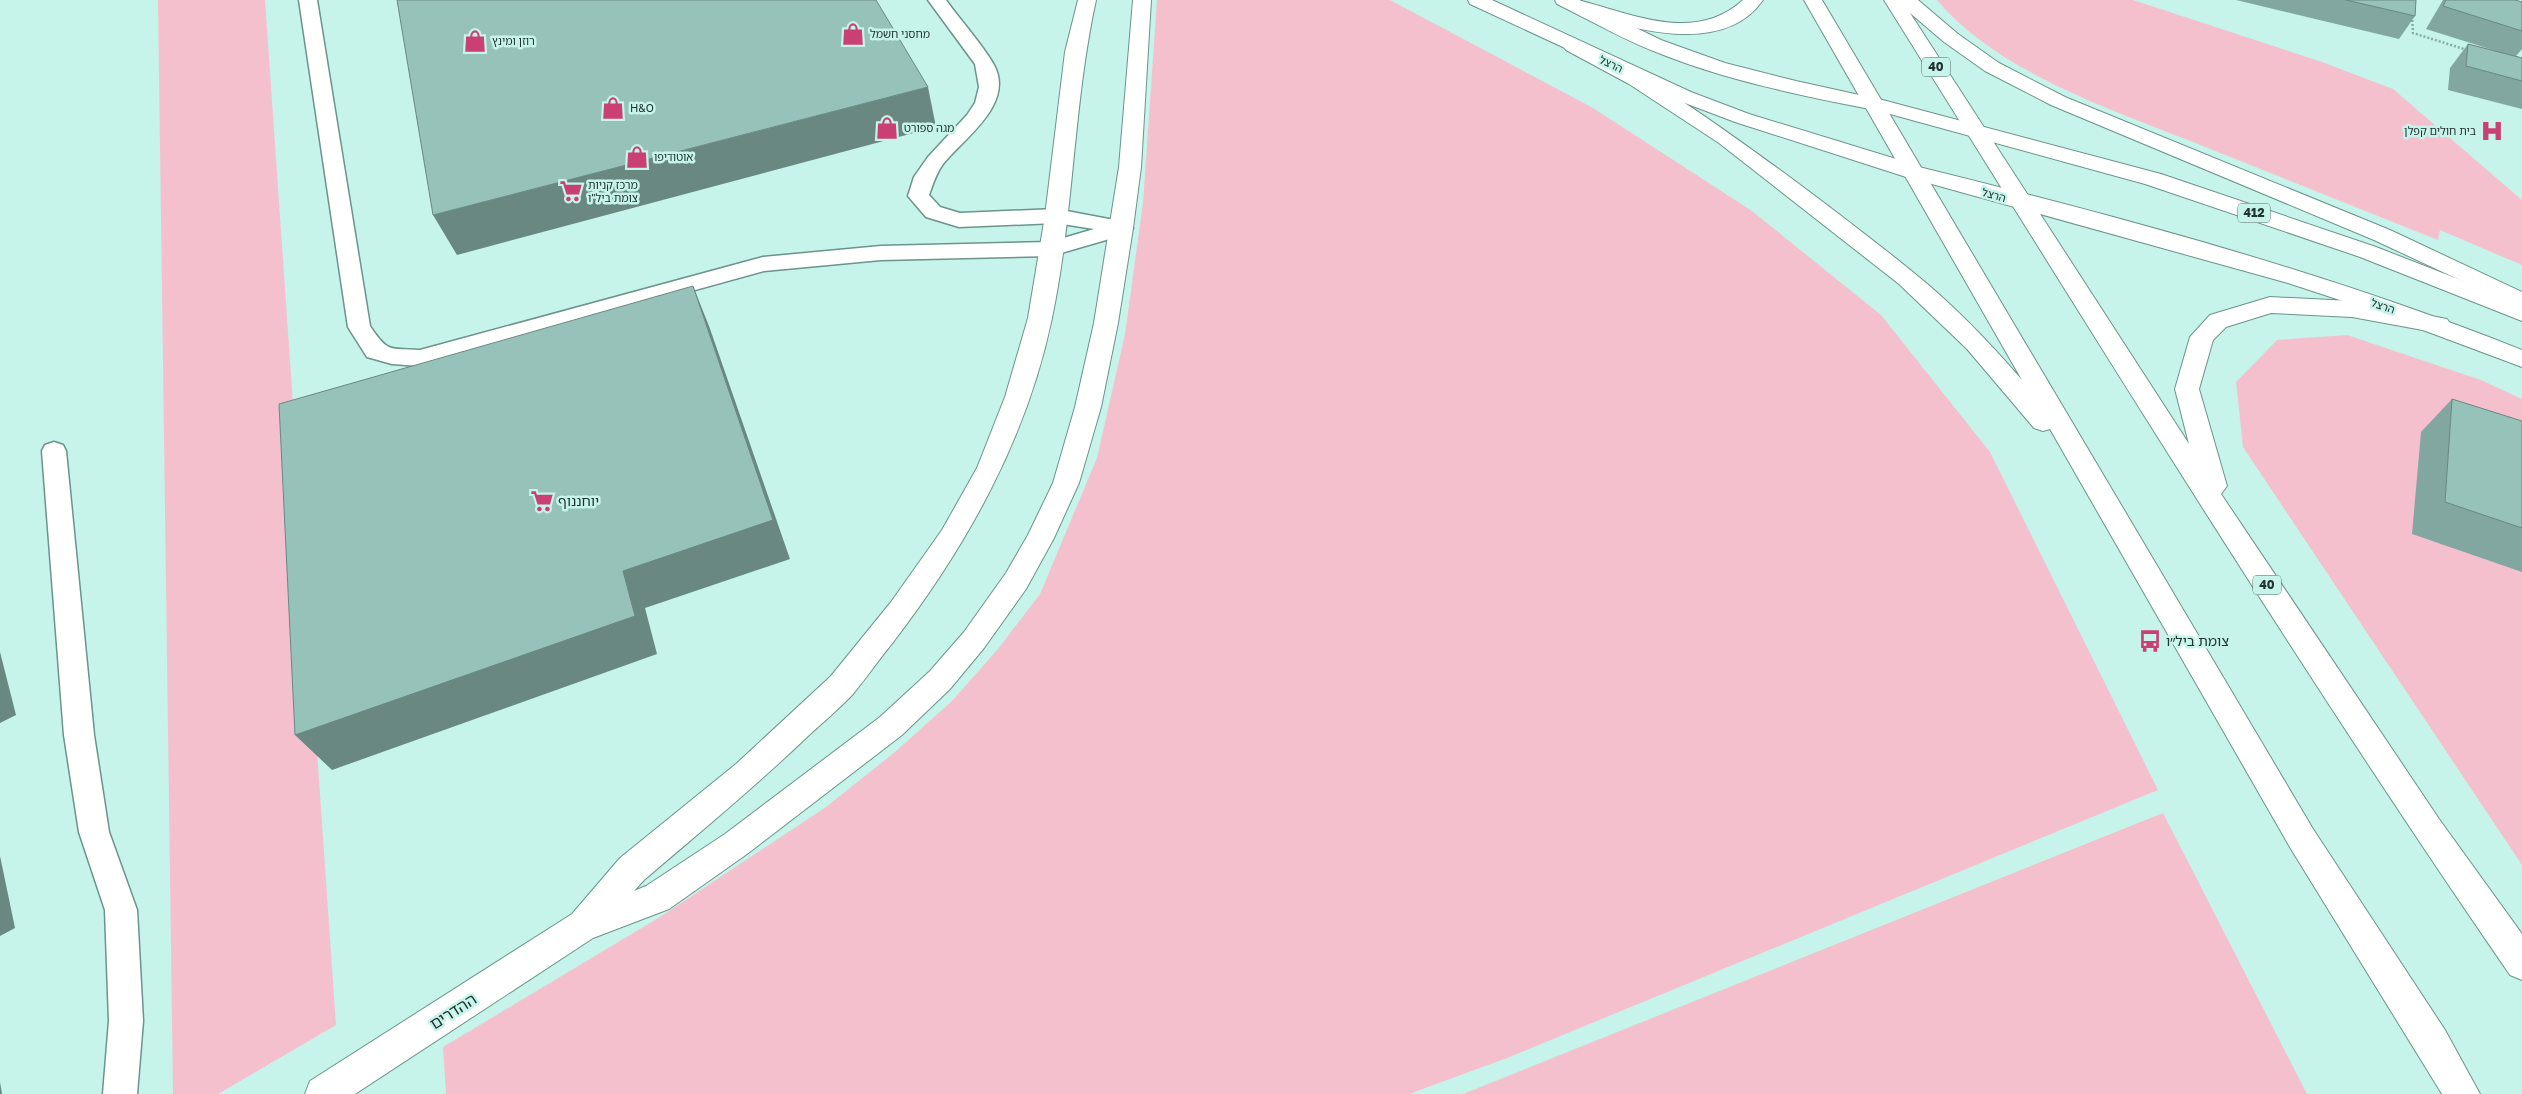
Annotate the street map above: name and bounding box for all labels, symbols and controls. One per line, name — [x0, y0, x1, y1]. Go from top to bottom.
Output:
shop icon: מחסני חשמל — [840, 21, 866, 47]
place label: מחסני חשמל — [870, 27, 930, 40]
shop icon: רוזן ומינץ — [462, 28, 488, 54]
place label: רוזן ומינץ — [492, 34, 535, 47]
street label: הרצל — [1597, 52, 1625, 75]
road number: 40 — [1922, 58, 1950, 76]
shop icon: H&O — [600, 95, 626, 121]
place label: H&O — [630, 101, 654, 114]
shop icon: מגה ספורט — [874, 115, 900, 141]
hospital icon: בית חולים קפלן — [2479, 118, 2505, 144]
place label: מגה ספורט — [904, 121, 954, 134]
place label: בית חולים קפלן — [2404, 124, 2476, 137]
shop icon: אוטודיפו — [624, 144, 650, 170]
place label: אוטודיפו — [654, 150, 693, 163]
supermarket icon: מרכז קניות צומת ביל"ו — [558, 178, 584, 204]
place label: מרכז קניות צומת ביל"ו — [588, 178, 638, 204]
street label: הרצל — [1981, 185, 2008, 204]
road number: 412 — [2238, 204, 2270, 222]
street label: הרצל — [2369, 295, 2397, 316]
supermarket icon: יוחננוף — [529, 488, 555, 514]
place label: יוחננוף — [558, 492, 599, 509]
road number: 40 — [2253, 576, 2281, 594]
bus stop icon: צומת ביל״ו — [2137, 628, 2163, 654]
place label: צומת ביל״ו — [2166, 632, 2229, 649]
street label: ההדרים — [426, 989, 480, 1033]

